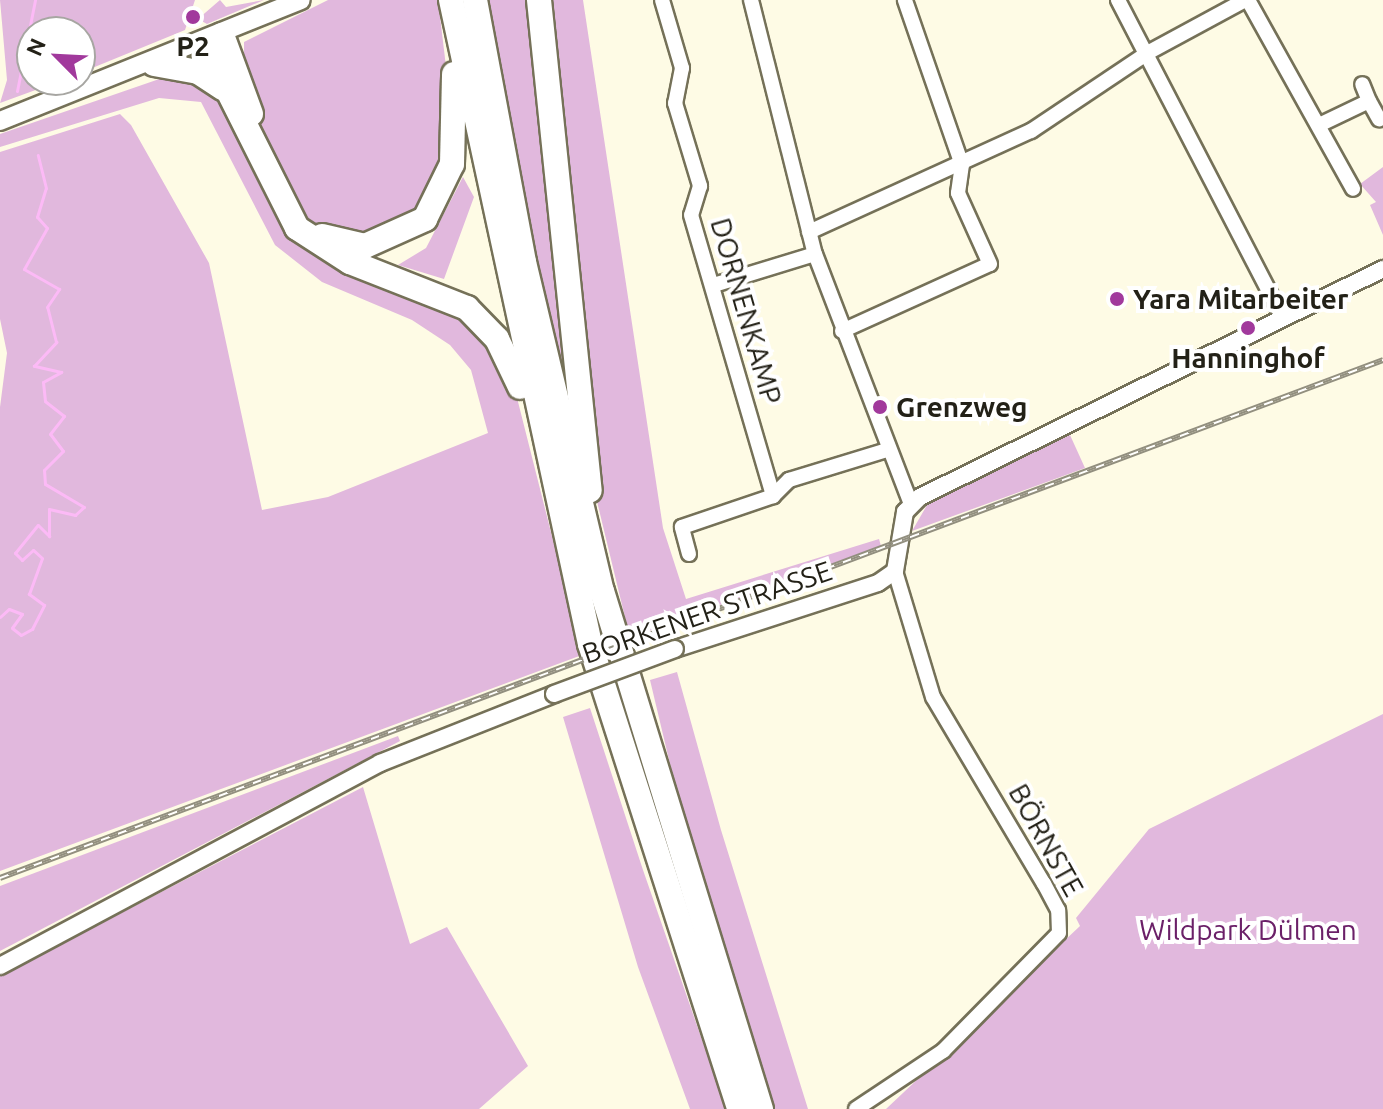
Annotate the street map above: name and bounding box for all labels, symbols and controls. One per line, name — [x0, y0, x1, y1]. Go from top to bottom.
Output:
marker: P2 — [184, 8, 202, 26]
north arrow — [16, 16, 96, 96]
place label: P2 — [176, 29, 210, 63]
text: N — [21, 34, 50, 59]
street label: DORNENKAMP — [703, 214, 789, 408]
place label: Yara Mitarbeiter — [1133, 282, 1349, 316]
marker: Yara Mitarbeiter — [1108, 290, 1126, 308]
marker: Hanninghof — [1239, 319, 1257, 337]
place label: Hanninghof — [1171, 341, 1325, 375]
place label: Grenzweg — [896, 390, 1028, 424]
marker: Grenzweg — [871, 398, 889, 416]
street label: BORKENER STRASSE — [578, 554, 836, 670]
street label: BÖRNSTE — [1002, 778, 1090, 902]
park label: Wildpark Dülmen — [1139, 913, 1357, 947]

